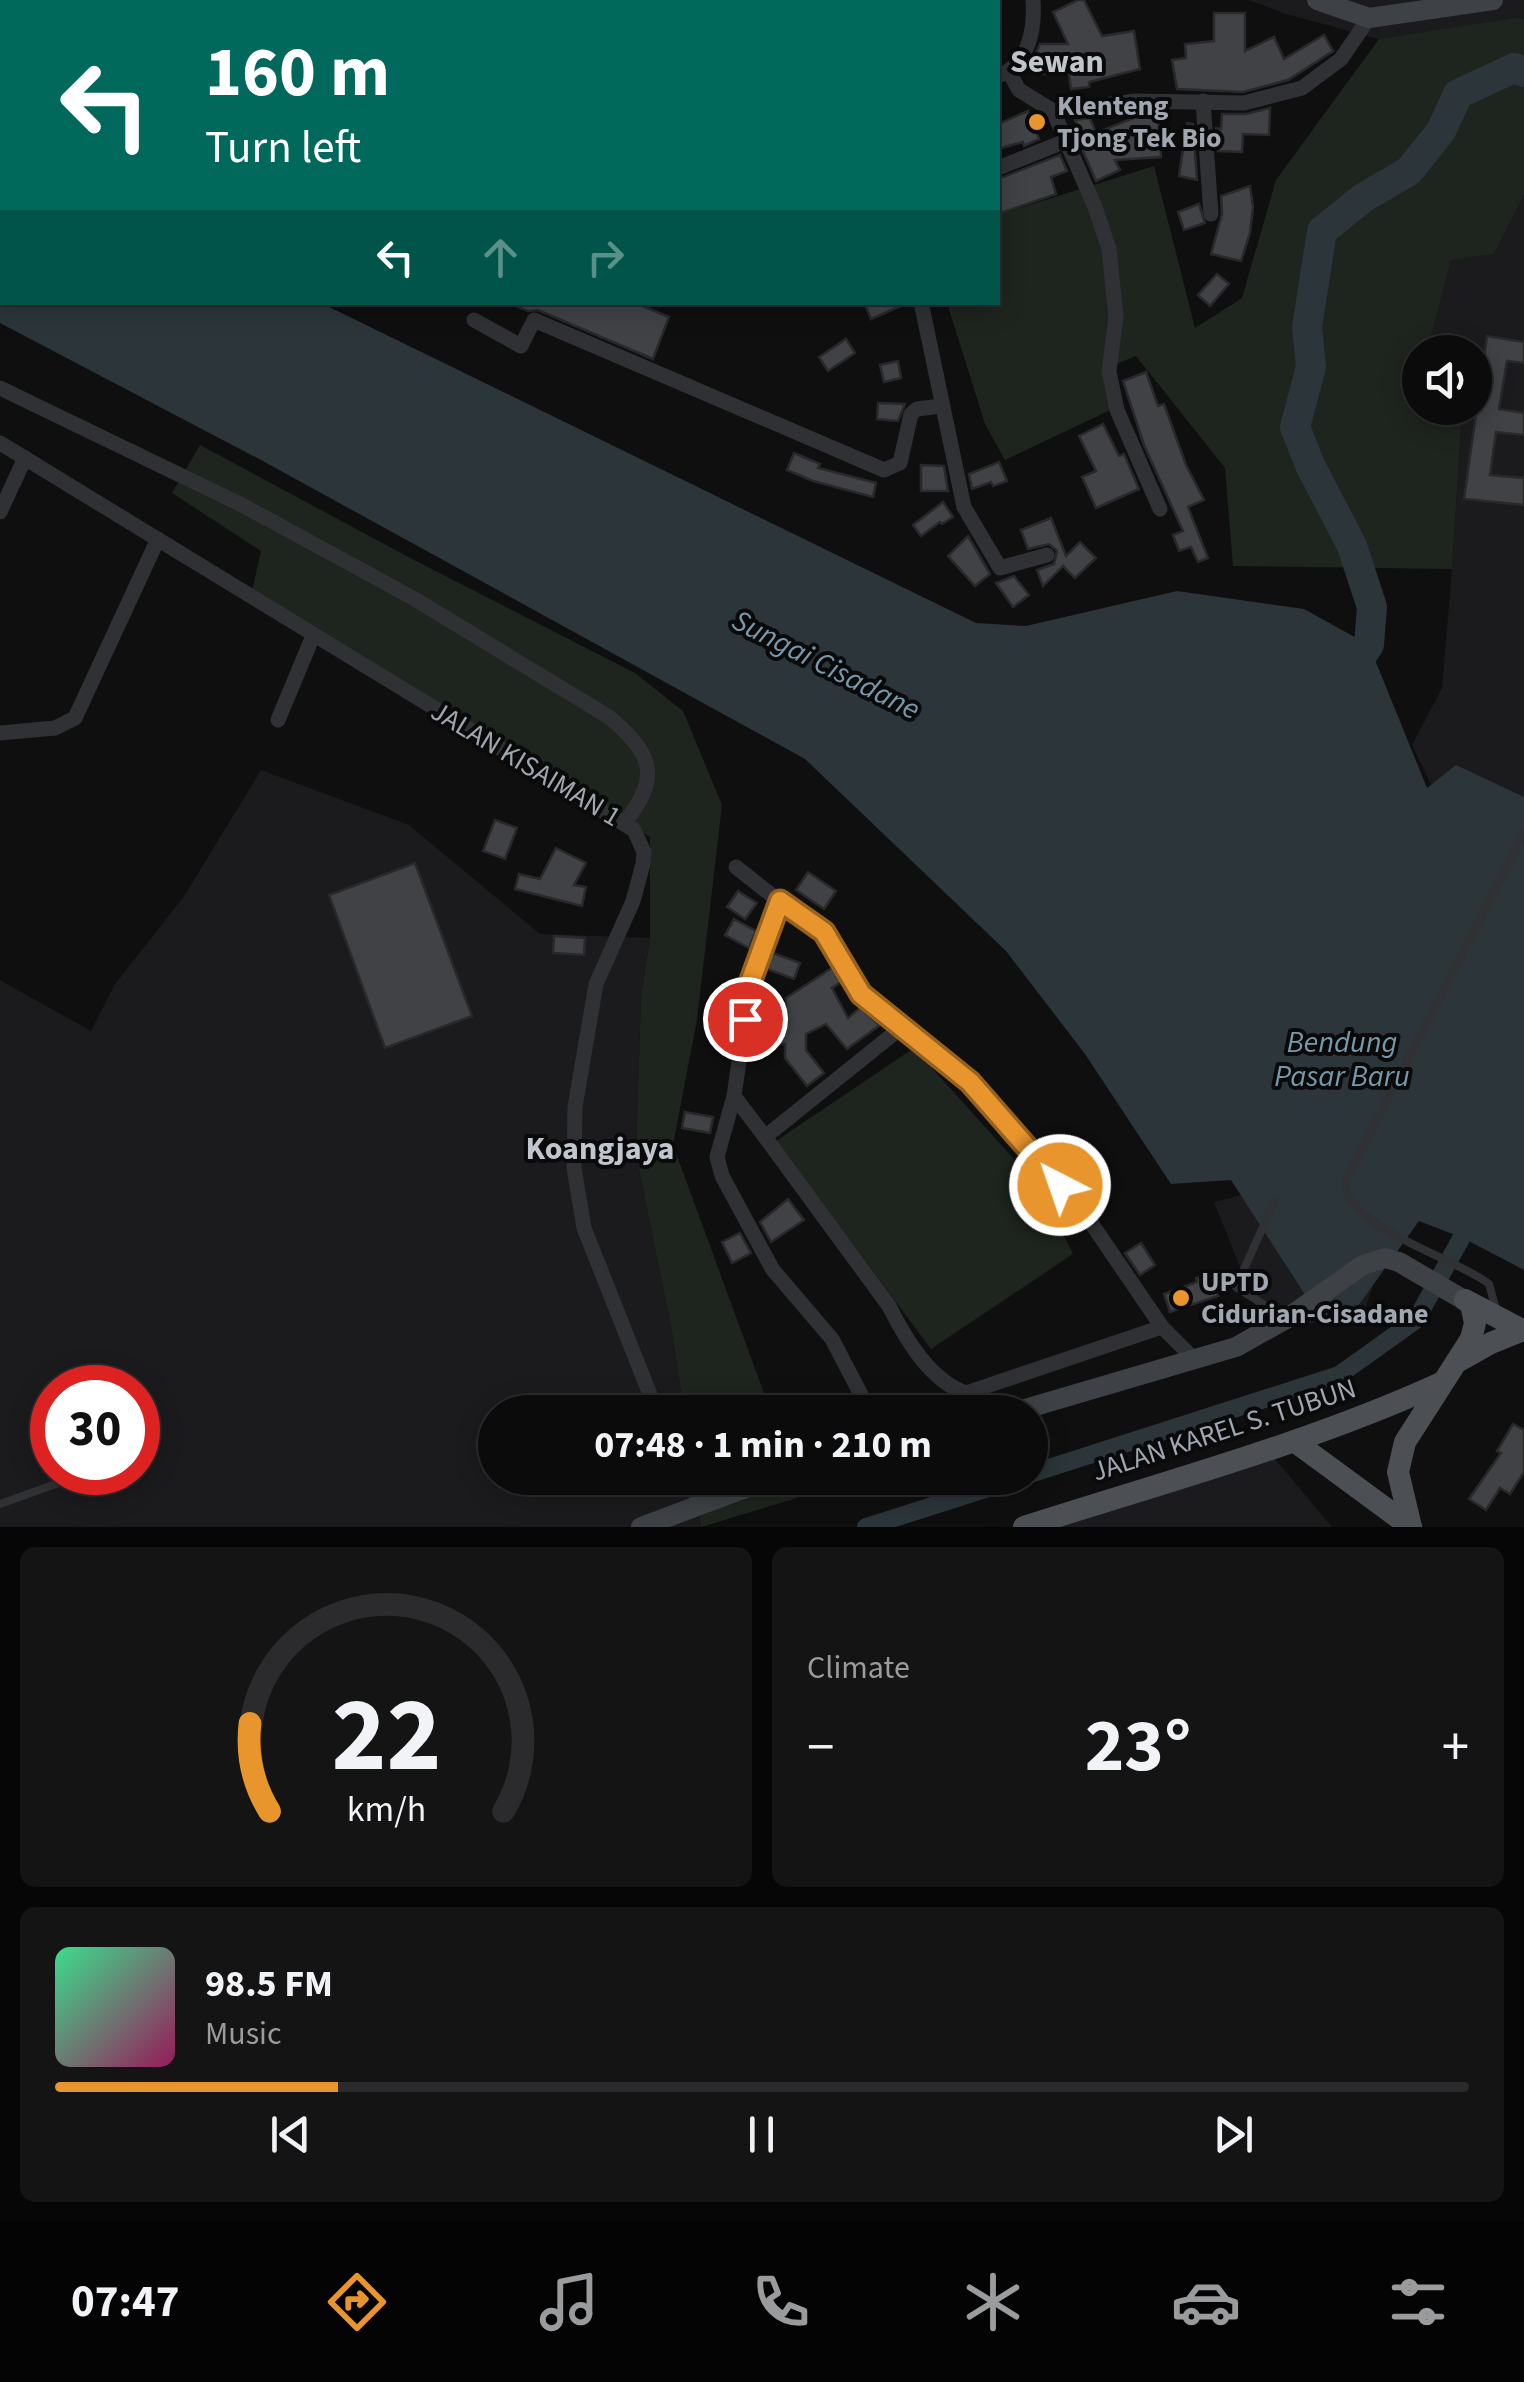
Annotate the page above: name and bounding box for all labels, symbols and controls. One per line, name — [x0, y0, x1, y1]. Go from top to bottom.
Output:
text: 160 m — [205, 23, 390, 123]
district label: Sewan — [1010, 39, 1104, 85]
icon: left — [40, 40, 170, 170]
place label: Klenteng Tjong Tek Bio — [1057, 86, 1222, 158]
marker: Klenteng Tjong Tek Bio — [1026, 111, 1048, 133]
text: Turn left — [205, 116, 361, 180]
icon: left — [368, 230, 423, 285]
icon: ahead — [473, 230, 528, 285]
icon: right — [578, 230, 633, 285]
map controls — [1402, 335, 1492, 425]
button: sound — [1402, 335, 1492, 425]
water label: Sungai Cisadane — [725, 599, 927, 731]
street label: JALAN KISAIMAN 1 — [423, 691, 629, 837]
pin — [703, 977, 788, 1062]
icon: arrive — [718, 992, 773, 1047]
water label: Bendung Pasar Baru — [1274, 1021, 1410, 1098]
district label: Koangjaya — [526, 1126, 674, 1172]
position arrow — [1008, 1133, 1112, 1237]
place label: UPTD Cidurian-Cisadane — [1201, 1262, 1428, 1334]
marker: UPTD Cidurian-Cisadane — [1170, 1287, 1192, 1309]
speed limit sign: 30 — [30, 1365, 160, 1495]
street label: JALAN KAREL S. TUBUN — [1087, 1368, 1361, 1492]
text: 07:48 · 1 min · 210 m — [594, 1418, 932, 1472]
text: Climate — [807, 1645, 910, 1691]
text: 22 — [331, 1663, 441, 1811]
text: 23° — [1085, 1693, 1191, 1800]
text: − — [807, 1709, 834, 1787]
text: + — [1442, 1709, 1469, 1787]
text: km/h — [346, 1784, 426, 1835]
text: 98.5 FM — [205, 1957, 333, 2011]
text: Music — [205, 2011, 282, 2057]
icon: previous — [263, 2107, 318, 2162]
icon: pause — [734, 2107, 789, 2162]
icon: next — [1206, 2107, 1261, 2162]
icon: directions — [322, 2267, 392, 2337]
icon: music — [534, 2267, 604, 2337]
icon: phone — [746, 2267, 816, 2337]
icon: climate — [958, 2267, 1028, 2337]
icon: car — [1171, 2267, 1241, 2337]
icon: filters — [1383, 2267, 1453, 2337]
text: 07:47 — [71, 2270, 180, 2334]

